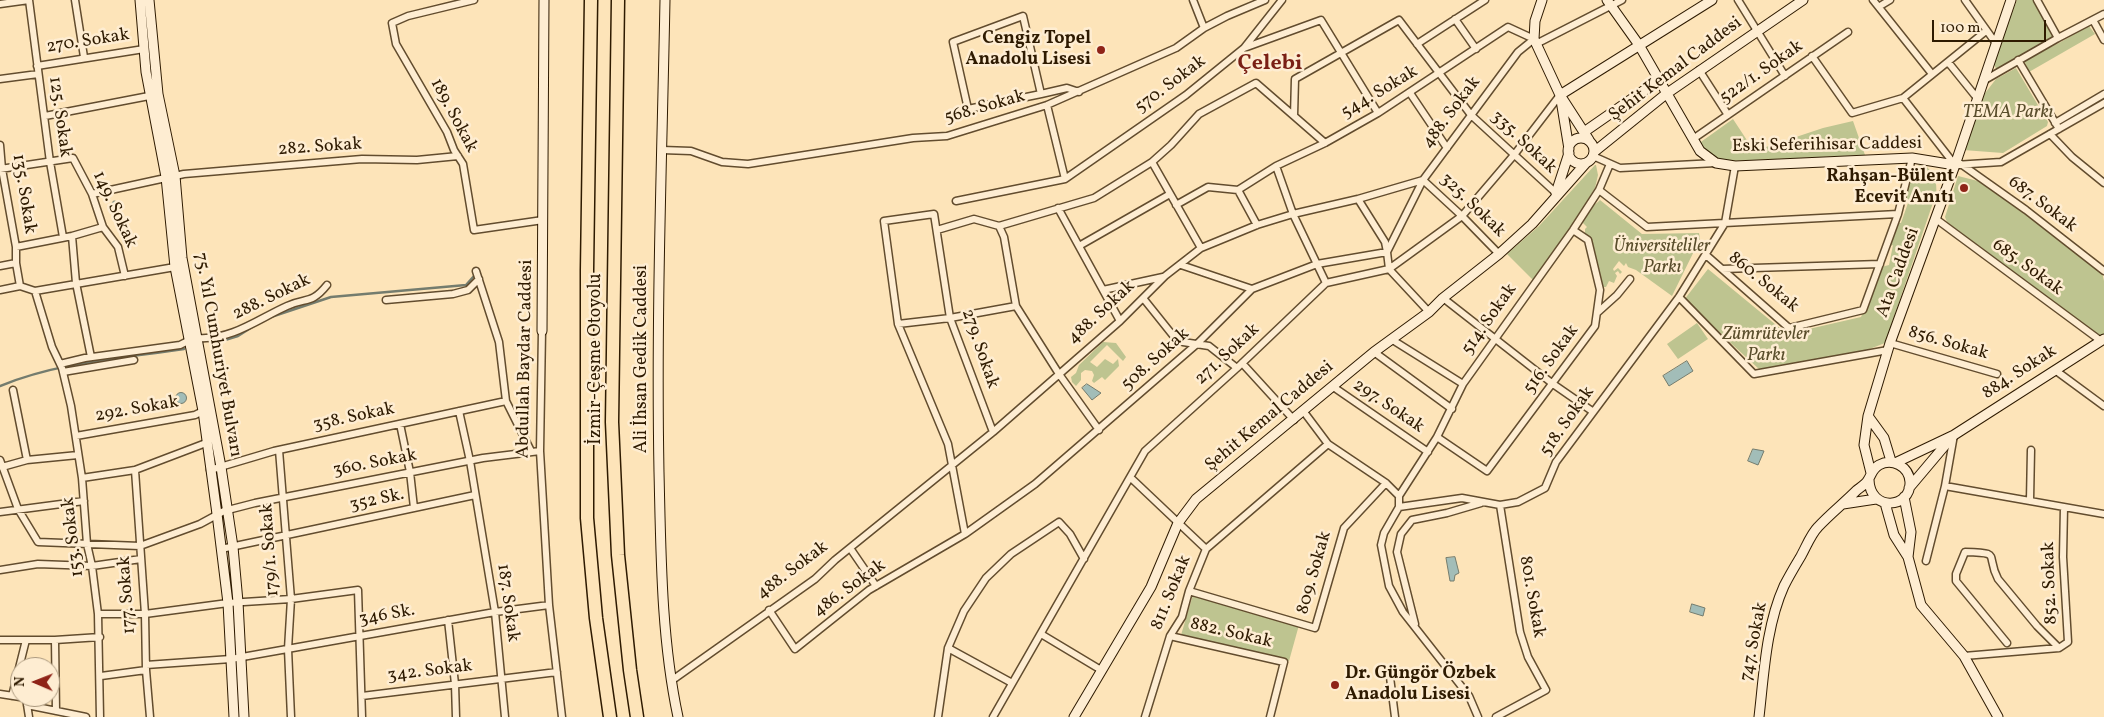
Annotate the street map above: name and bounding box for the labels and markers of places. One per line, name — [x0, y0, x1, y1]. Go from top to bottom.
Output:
place label: Cengiz Topel Anadolu Lisesi — [966, 29, 1091, 72]
marker: Cengiz Topel Anadolu Lisesi — [1095, 44, 1107, 56]
place label: Rahşan-Bülent Ecevit Anıtı — [1826, 167, 1954, 210]
marker: Rahşan-Bülent Ecevit Anıtı — [1958, 182, 1970, 194]
place label: Dr. Güngör Özbek Anadolu Lisesi — [1345, 664, 1496, 706]
marker: Dr. Güngör Özbek Anadolu Lisesi — [1329, 679, 1341, 691]

